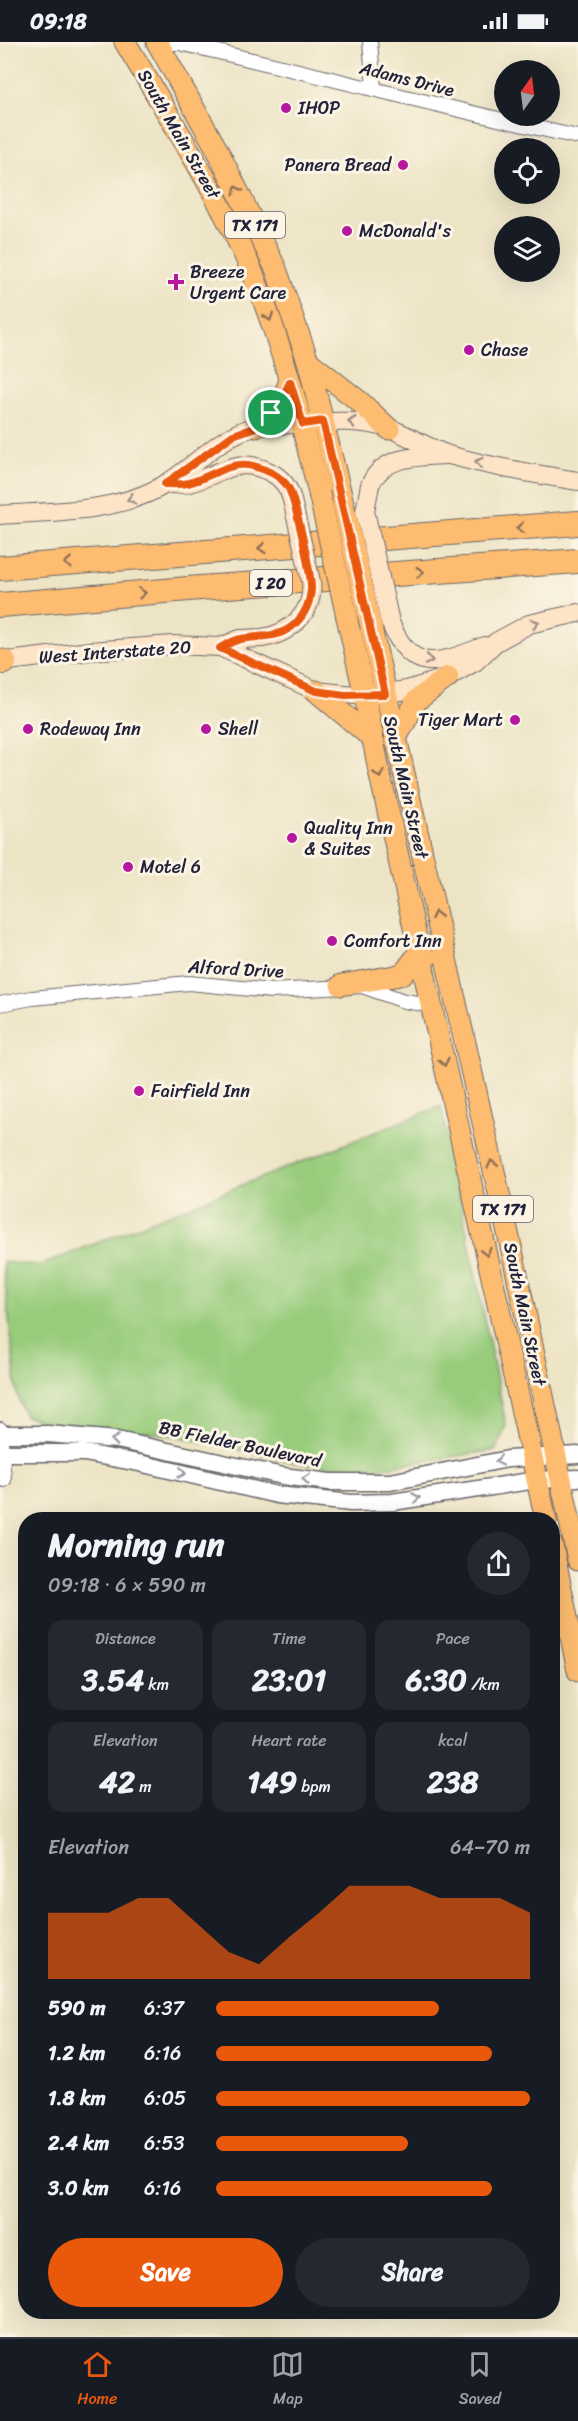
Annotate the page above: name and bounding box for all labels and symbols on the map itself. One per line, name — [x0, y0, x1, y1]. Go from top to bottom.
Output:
street label: Adams Drive — [355, 52, 458, 106]
north arrow — [494, 60, 560, 126]
street label: South Main Street — [129, 63, 230, 206]
place label: IHOP — [297, 92, 341, 124]
marker: IHOP — [279, 101, 293, 115]
place label: Panera Bread — [284, 149, 393, 181]
marker: Panera Bread — [396, 158, 410, 172]
one-way arrow — [233, 185, 245, 196]
road number: TX 171 — [225, 212, 285, 238]
place label: McDonald's — [359, 215, 452, 247]
marker: McDonald's — [340, 224, 354, 238]
place label: Breeze Urgent Care — [190, 256, 287, 309]
marker: Breeze Urgent Care — [167, 273, 185, 291]
one-way arrow — [261, 311, 274, 322]
place label: Chase — [481, 334, 528, 366]
marker: Chase — [462, 343, 476, 357]
pin — [245, 387, 296, 438]
one-way arrow — [348, 416, 357, 429]
one-way arrow — [474, 457, 484, 470]
one-way arrow — [126, 492, 137, 504]
one-way arrow — [515, 521, 524, 534]
one-way arrow — [258, 541, 267, 554]
one-way arrow — [63, 556, 73, 569]
one-way arrow — [416, 566, 425, 579]
road number: I 20 — [250, 570, 292, 596]
one-way arrow — [137, 587, 146, 600]
one-way arrow — [529, 618, 540, 630]
street label: West Interstate 20 — [38, 631, 192, 673]
one-way arrow — [424, 653, 434, 666]
place label: Tiger Mart — [418, 704, 503, 736]
street label: South Main Street — [374, 712, 438, 862]
place label: Rodeway Inn — [40, 713, 141, 745]
place label: Shell — [218, 713, 259, 745]
marker: Tiger Mart — [508, 713, 522, 727]
marker: Rodeway Inn — [21, 722, 35, 736]
marker: Shell — [199, 722, 213, 736]
one-way arrow — [372, 769, 385, 779]
place label: Quality Inn & Suites — [304, 812, 393, 865]
marker: Quality Inn & Suites — [285, 831, 299, 845]
place label: Motel 6 — [140, 851, 201, 883]
marker: Motel 6 — [121, 860, 135, 874]
one-way arrow — [430, 910, 443, 920]
place label: Comfort Inn — [344, 925, 442, 957]
marker: Comfort Inn — [325, 934, 339, 948]
street label: Alford Drive — [186, 950, 285, 987]
one-way arrow — [436, 1057, 449, 1067]
place label: Fairfield Inn — [151, 1075, 250, 1107]
marker: Fairfield Inn — [132, 1084, 146, 1098]
one-way arrow — [487, 1160, 500, 1170]
road number: TX 171 — [473, 1196, 533, 1222]
street label: South Main Street — [494, 1239, 556, 1389]
one-way arrow — [479, 1247, 492, 1257]
street label: BB Fielder Boulevard — [156, 1411, 326, 1477]
one-way arrow — [111, 1434, 120, 1447]
one-way arrow — [494, 1453, 504, 1466]
one-way arrow — [177, 1466, 187, 1479]
one-way arrow — [302, 1474, 311, 1486]
one-way arrow — [411, 1492, 421, 1505]

